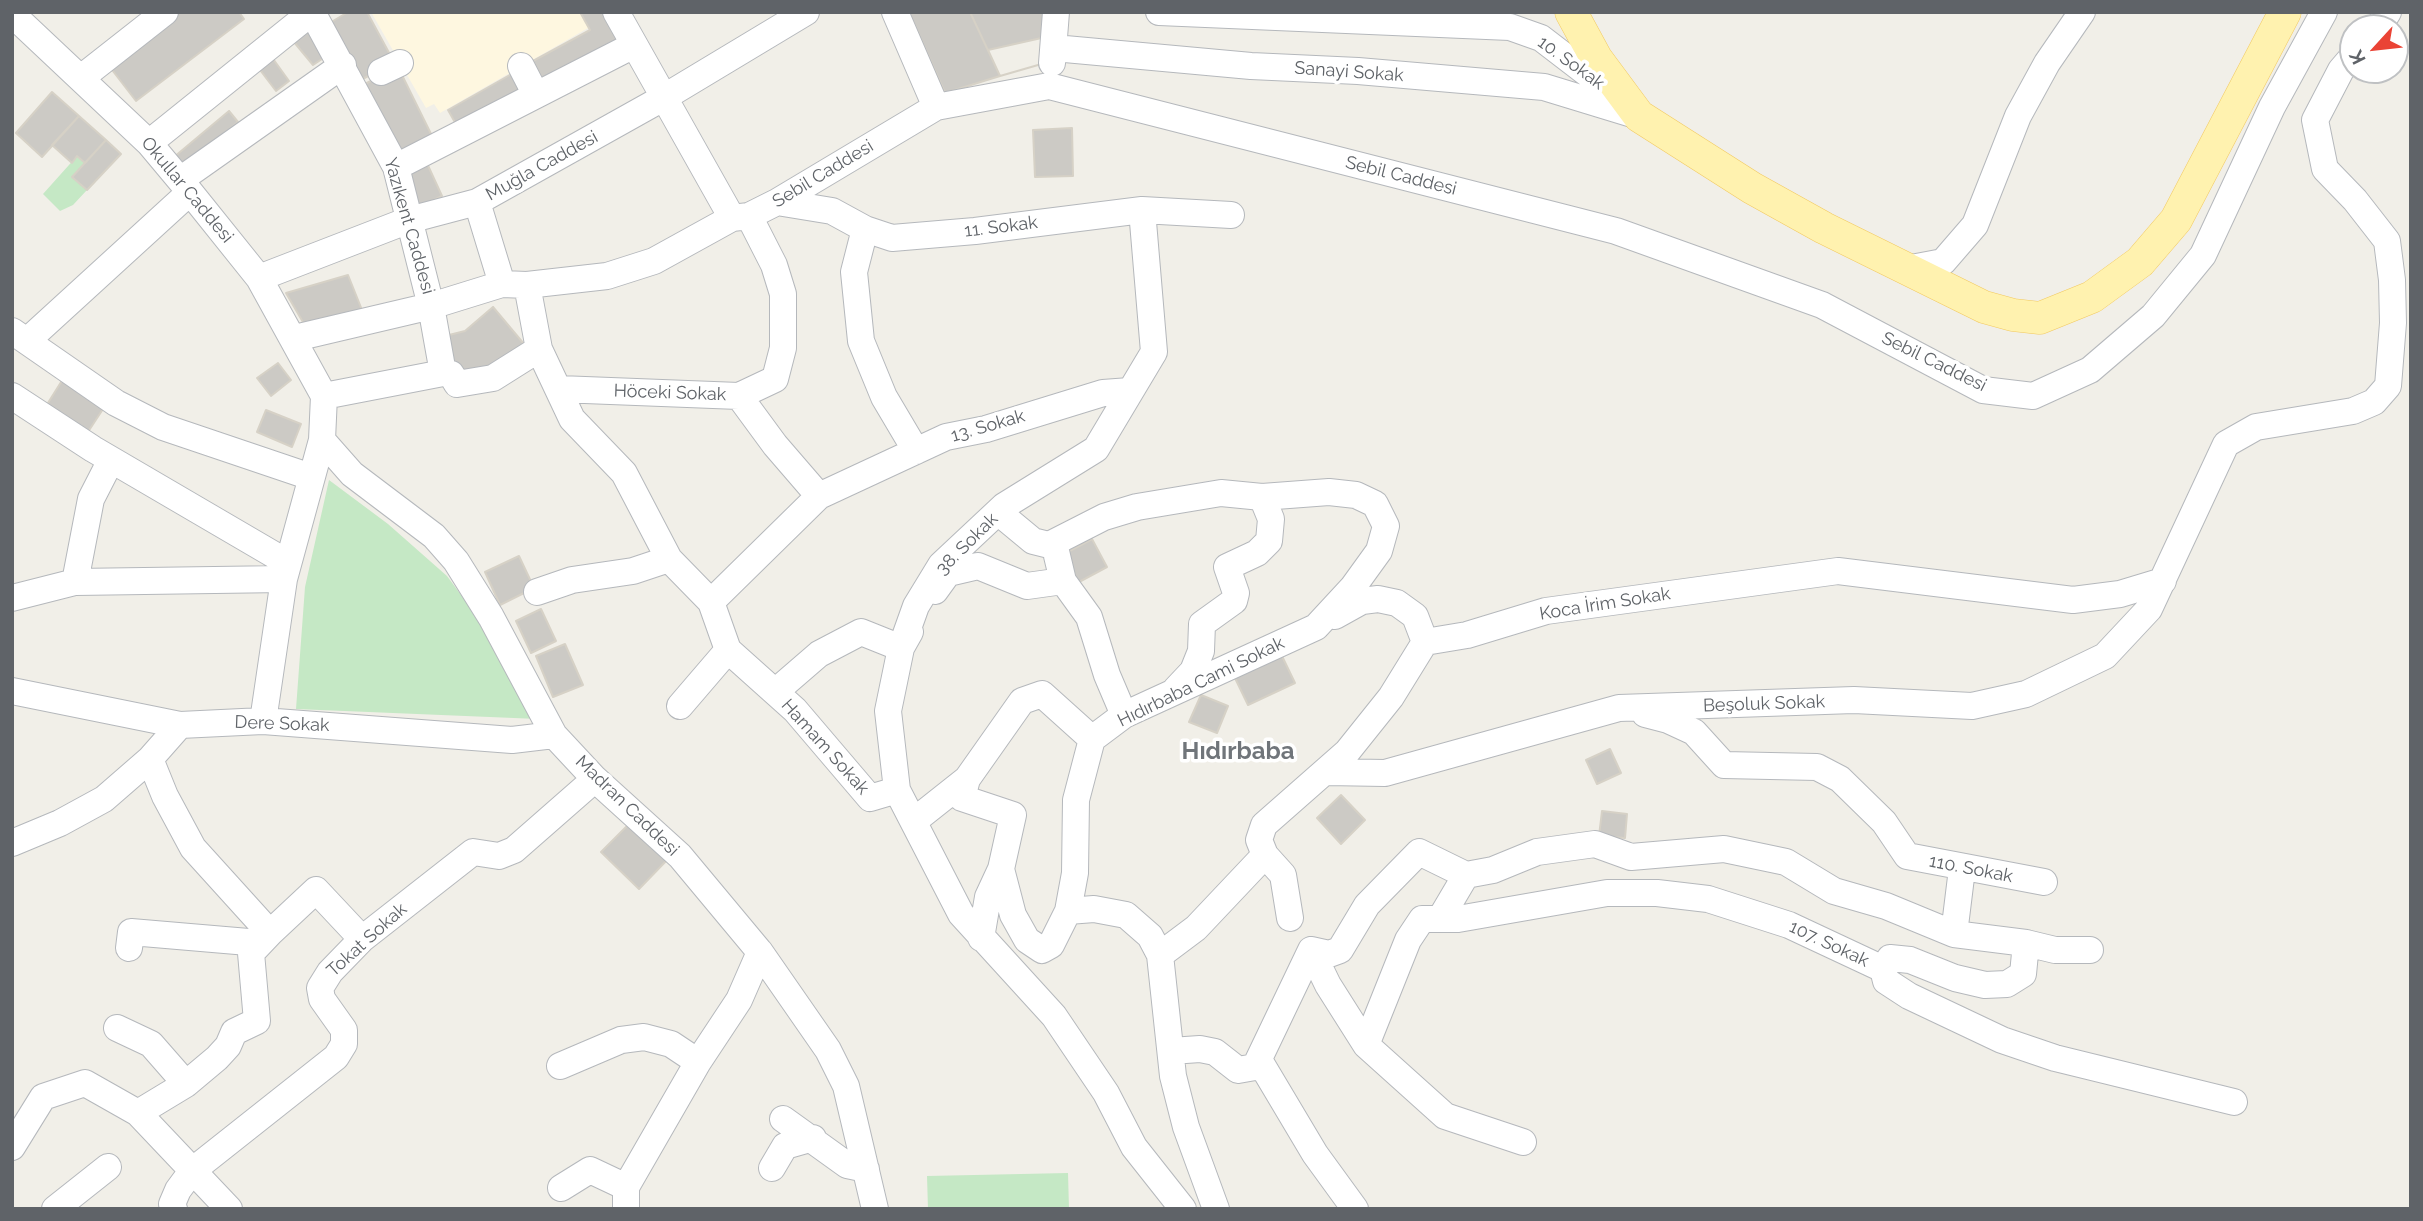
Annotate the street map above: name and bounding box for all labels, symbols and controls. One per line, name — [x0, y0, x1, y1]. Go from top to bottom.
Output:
north arrow — [2339, 14, 2409, 84]
street label: 10. Sokak — [1533, 32, 1609, 94]
text: K — [2344, 47, 2370, 68]
street label: Sanayi Sokak — [1294, 57, 1404, 87]
street label: Muğla Caddesi — [482, 126, 602, 206]
street label: Okullar Caddesi — [136, 133, 238, 247]
street label: Sebil Caddesi — [769, 135, 877, 213]
street label: Sebil Caddesi — [1343, 152, 1459, 200]
street label: Yazıkent Caddesi — [379, 155, 439, 297]
street label: 11. Sokak — [963, 212, 1039, 242]
street label: Sebil Caddesi — [1878, 327, 1990, 397]
street label: Höceki Sokak — [613, 380, 727, 406]
street label: 13. Sokak — [949, 405, 1027, 447]
street label: 38. Sokak — [932, 509, 1002, 579]
street label: Koca İrim Sokak — [1538, 583, 1672, 625]
street label: Hıdırbaba Cami Sokak — [1114, 632, 1288, 732]
street label: Beşoluk Sokak — [1703, 691, 1825, 717]
street label: Hamam Sokak — [776, 695, 874, 799]
street label: Dere Sokak — [234, 712, 330, 736]
district label: Hıdırbaba — [1182, 738, 1294, 766]
street label: Madran Caddesi — [571, 751, 683, 861]
street label: 110. Sokak — [1927, 850, 2015, 888]
street label: Tokat Sokak — [323, 899, 411, 981]
street label: 107. Sokak — [1786, 916, 1872, 972]

